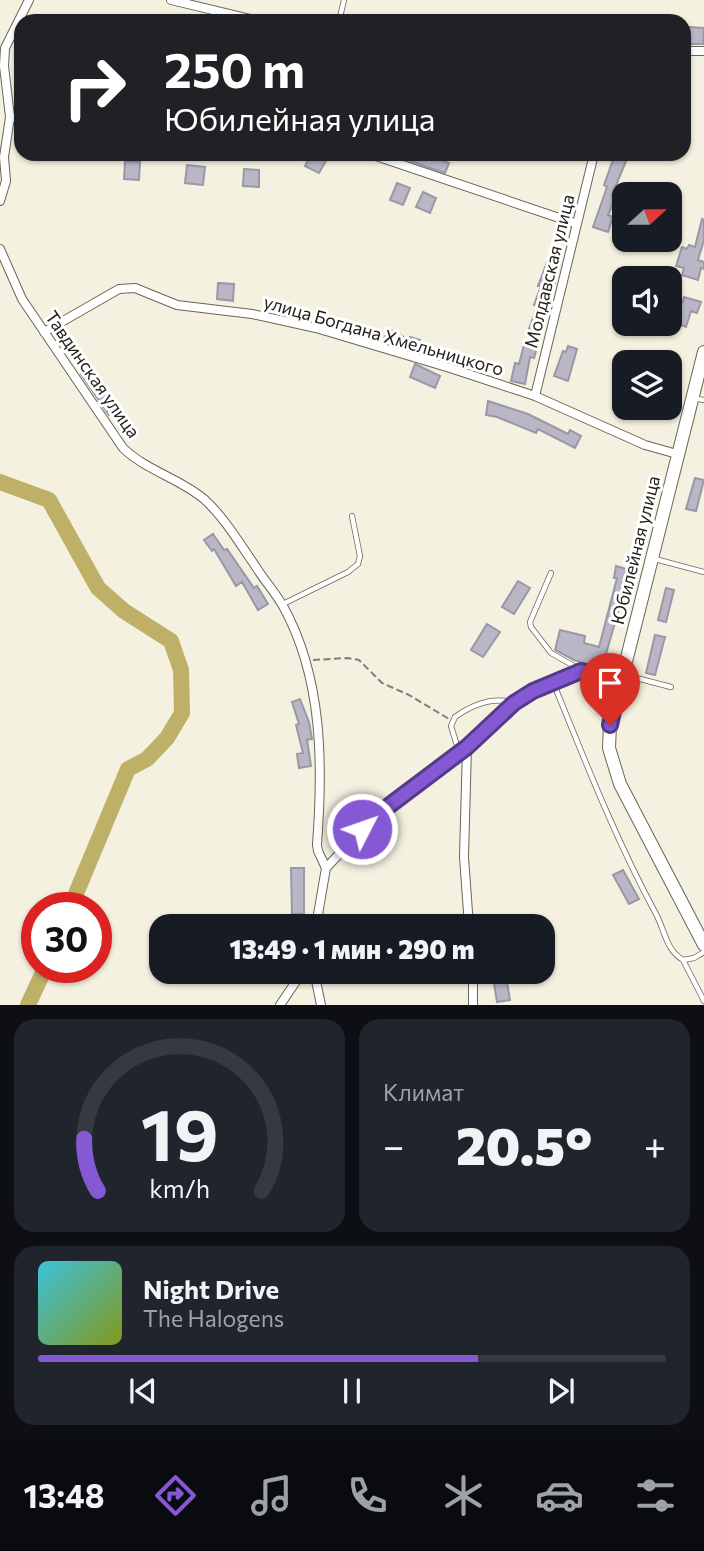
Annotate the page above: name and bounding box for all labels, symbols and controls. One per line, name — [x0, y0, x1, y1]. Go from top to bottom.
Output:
text: 250 m — [164, 38, 305, 98]
icon: right — [49, 42, 140, 133]
text: Юбилейная улица — [164, 98, 435, 138]
north arrow — [612, 182, 682, 252]
map controls — [612, 182, 682, 420]
street label: Молдавская улица — [519, 192, 579, 350]
button: sound — [612, 266, 682, 336]
street label: улица Богдана Хмельницкого — [261, 290, 507, 380]
street label: Тавдинская улица — [41, 306, 145, 442]
button: layers — [612, 350, 682, 420]
street label: Юбилейная улица — [606, 473, 664, 627]
pin — [580, 653, 640, 725]
icon: arrive — [591, 664, 629, 702]
position arrow — [325, 792, 399, 866]
speed limit sign: 30 — [21, 892, 112, 983]
text: 13:49 · 1 мин · 290 m — [230, 933, 474, 964]
text: Климат — [383, 1078, 464, 1106]
text: 19 — [141, 1088, 218, 1177]
text: 20.5° — [456, 1112, 592, 1176]
text: − — [383, 1121, 405, 1168]
text: + — [644, 1121, 666, 1168]
text: km/h — [149, 1173, 210, 1203]
text: Night Drive — [143, 1273, 279, 1304]
text: The Halogens — [143, 1304, 284, 1332]
icon: previous — [124, 1372, 162, 1410]
icon: pause — [333, 1372, 371, 1410]
icon: next — [542, 1372, 580, 1410]
icon: directions — [151, 1471, 200, 1520]
icon: music — [247, 1471, 296, 1520]
icon: phone — [343, 1471, 392, 1520]
icon: climate — [439, 1471, 488, 1520]
icon: car — [535, 1471, 584, 1520]
icon: filters — [631, 1471, 680, 1520]
text: 13:48 — [23, 1475, 105, 1515]

